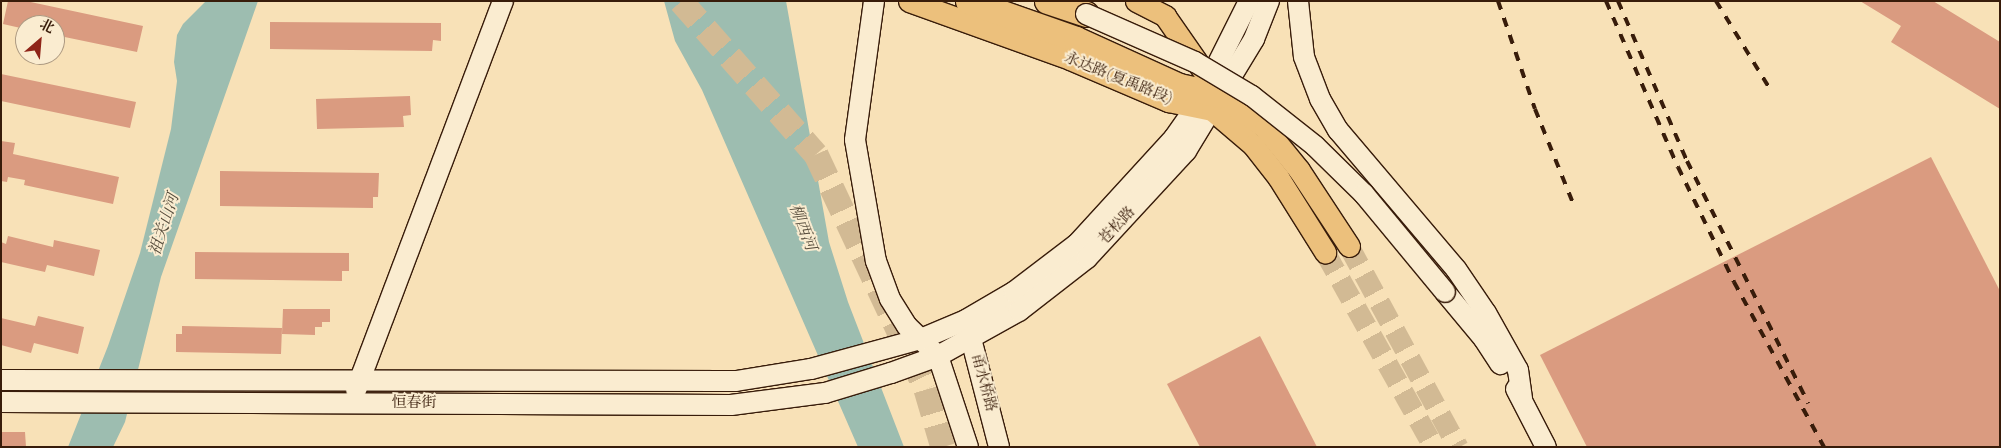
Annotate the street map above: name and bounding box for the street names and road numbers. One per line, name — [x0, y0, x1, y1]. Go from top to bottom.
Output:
street label: 永达路(夏禹路段) — [1061, 49, 1175, 109]
street label: 苍松路 — [1096, 203, 1140, 249]
street label: 甬水桥路 — [967, 352, 999, 414]
street label: 恒春街 — [392, 395, 436, 413]

